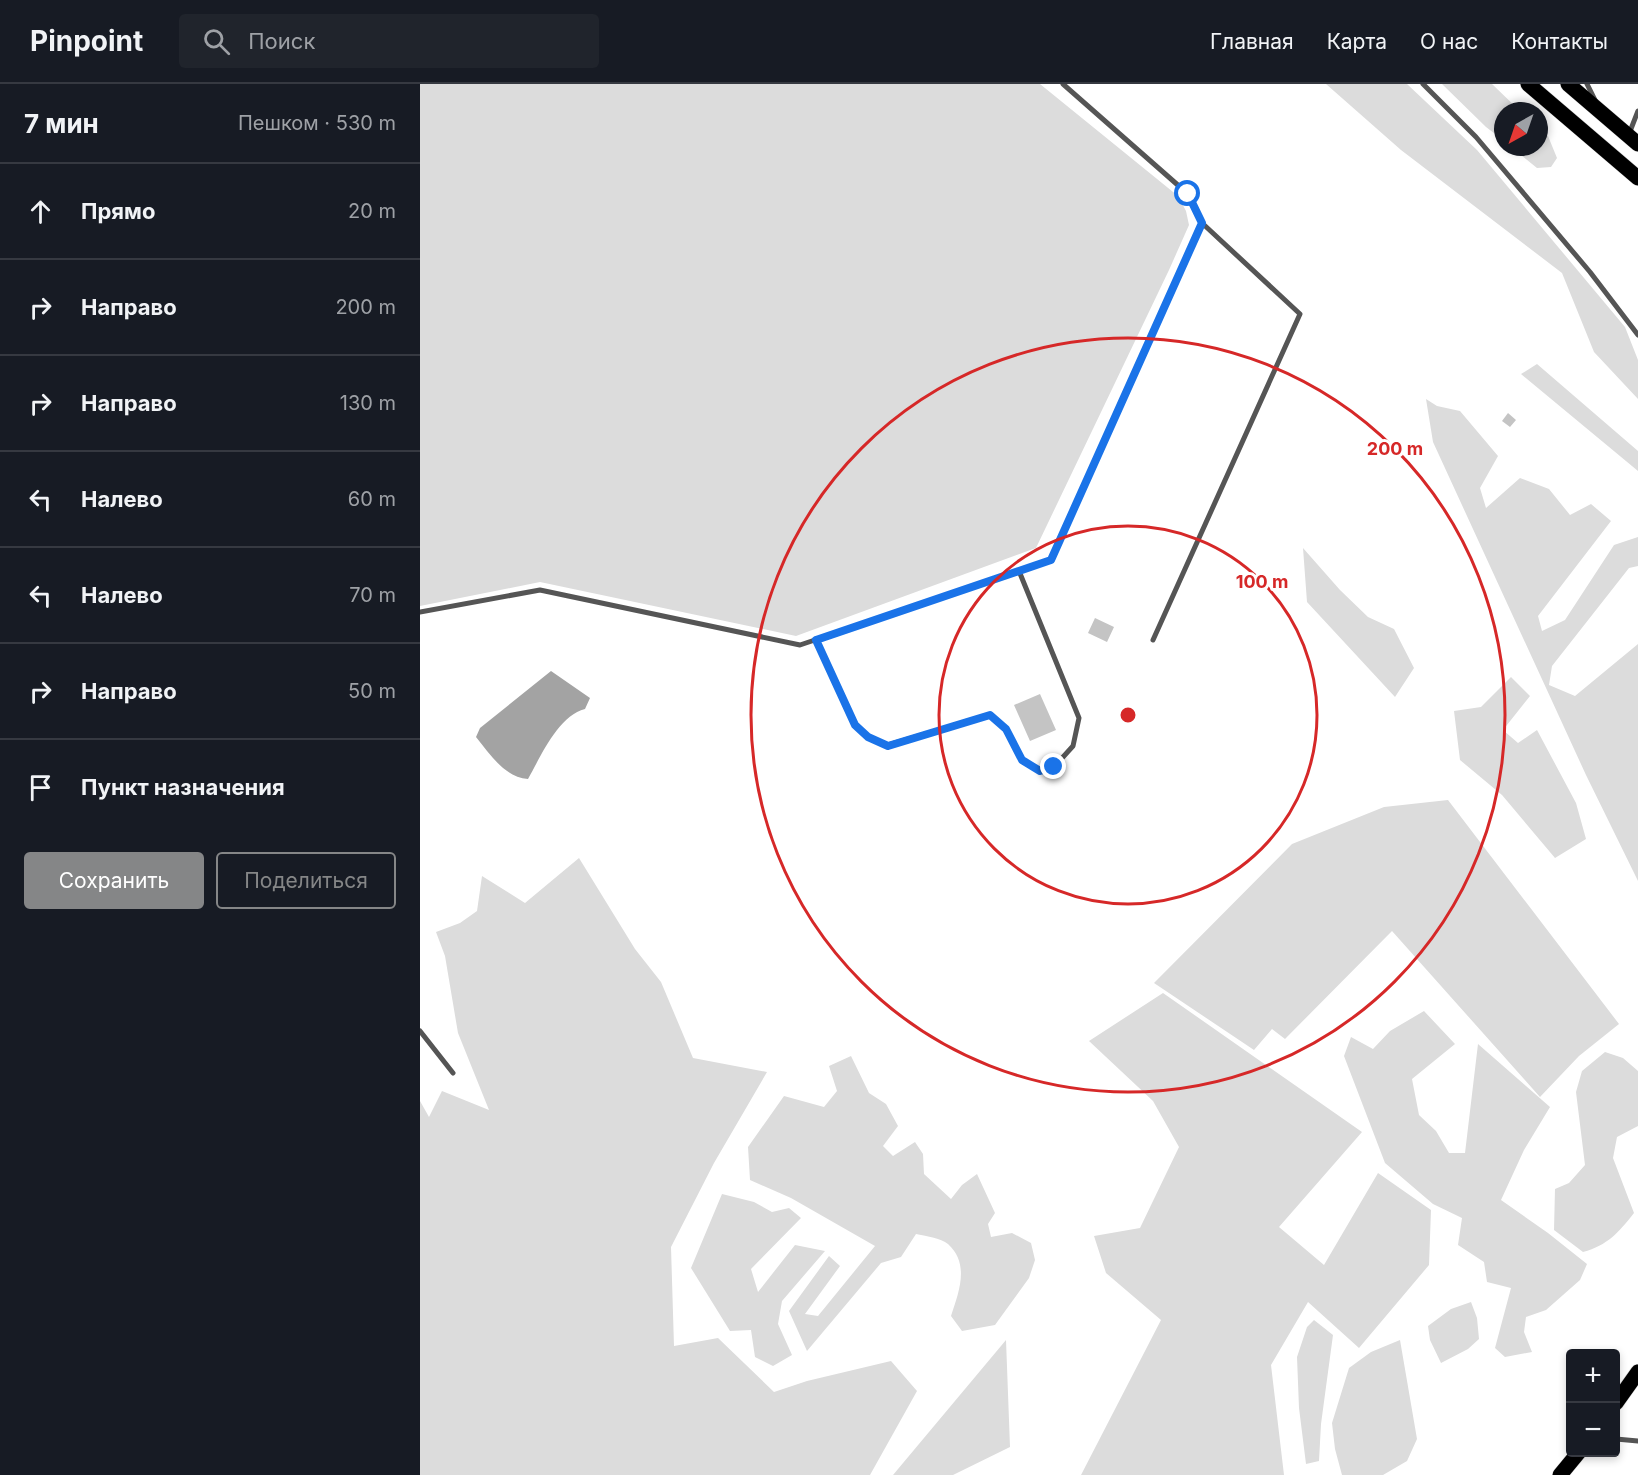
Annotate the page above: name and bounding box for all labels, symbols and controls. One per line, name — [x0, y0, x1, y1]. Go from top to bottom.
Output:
search box — [179, 14, 599, 68]
text: Pinpoint — [30, 24, 143, 58]
icon: search — [200, 25, 233, 58]
text: Поиск — [248, 28, 315, 54]
text: Главная — [1210, 29, 1294, 54]
text: Карта — [1327, 29, 1387, 54]
text: О нас — [1420, 29, 1478, 54]
text: Контакты — [1511, 29, 1608, 54]
north arrow — [1494, 102, 1548, 156]
text: 7 мин — [24, 108, 99, 139]
text: Пешком · 530 m — [238, 111, 396, 135]
route start — [1174, 180, 1200, 206]
icon: ahead — [24, 195, 57, 228]
text: Прямо — [81, 198, 155, 224]
text: 20 m — [348, 199, 396, 223]
icon: right — [24, 291, 57, 324]
text: Направо — [81, 294, 177, 320]
text: 200 m — [335, 295, 396, 319]
icon: right — [24, 387, 57, 420]
text: Направо — [81, 390, 177, 416]
text: 130 m — [340, 391, 396, 415]
text: 200 m — [1367, 438, 1423, 459]
icon: left — [24, 483, 57, 516]
text: Налево — [81, 486, 163, 512]
text: 60 m — [348, 487, 396, 511]
text: 100 m — [1236, 571, 1288, 592]
icon: left — [24, 579, 57, 612]
text: Налево — [81, 582, 163, 608]
text: 70 m — [349, 583, 396, 607]
icon: right — [24, 675, 57, 708]
text: Направо — [81, 678, 177, 704]
text: 50 m — [348, 679, 396, 703]
centre of rings — [1118, 705, 1138, 725]
route end — [1040, 753, 1066, 779]
icon: arrive — [24, 771, 57, 804]
text: Пункт назначения — [81, 774, 285, 800]
button: Сохранить — [24, 852, 204, 909]
button: Поделиться — [216, 852, 396, 909]
map controls — [1566, 1349, 1620, 1457]
button: + — [1566, 1349, 1620, 1403]
button: − — [1566, 1403, 1620, 1457]

